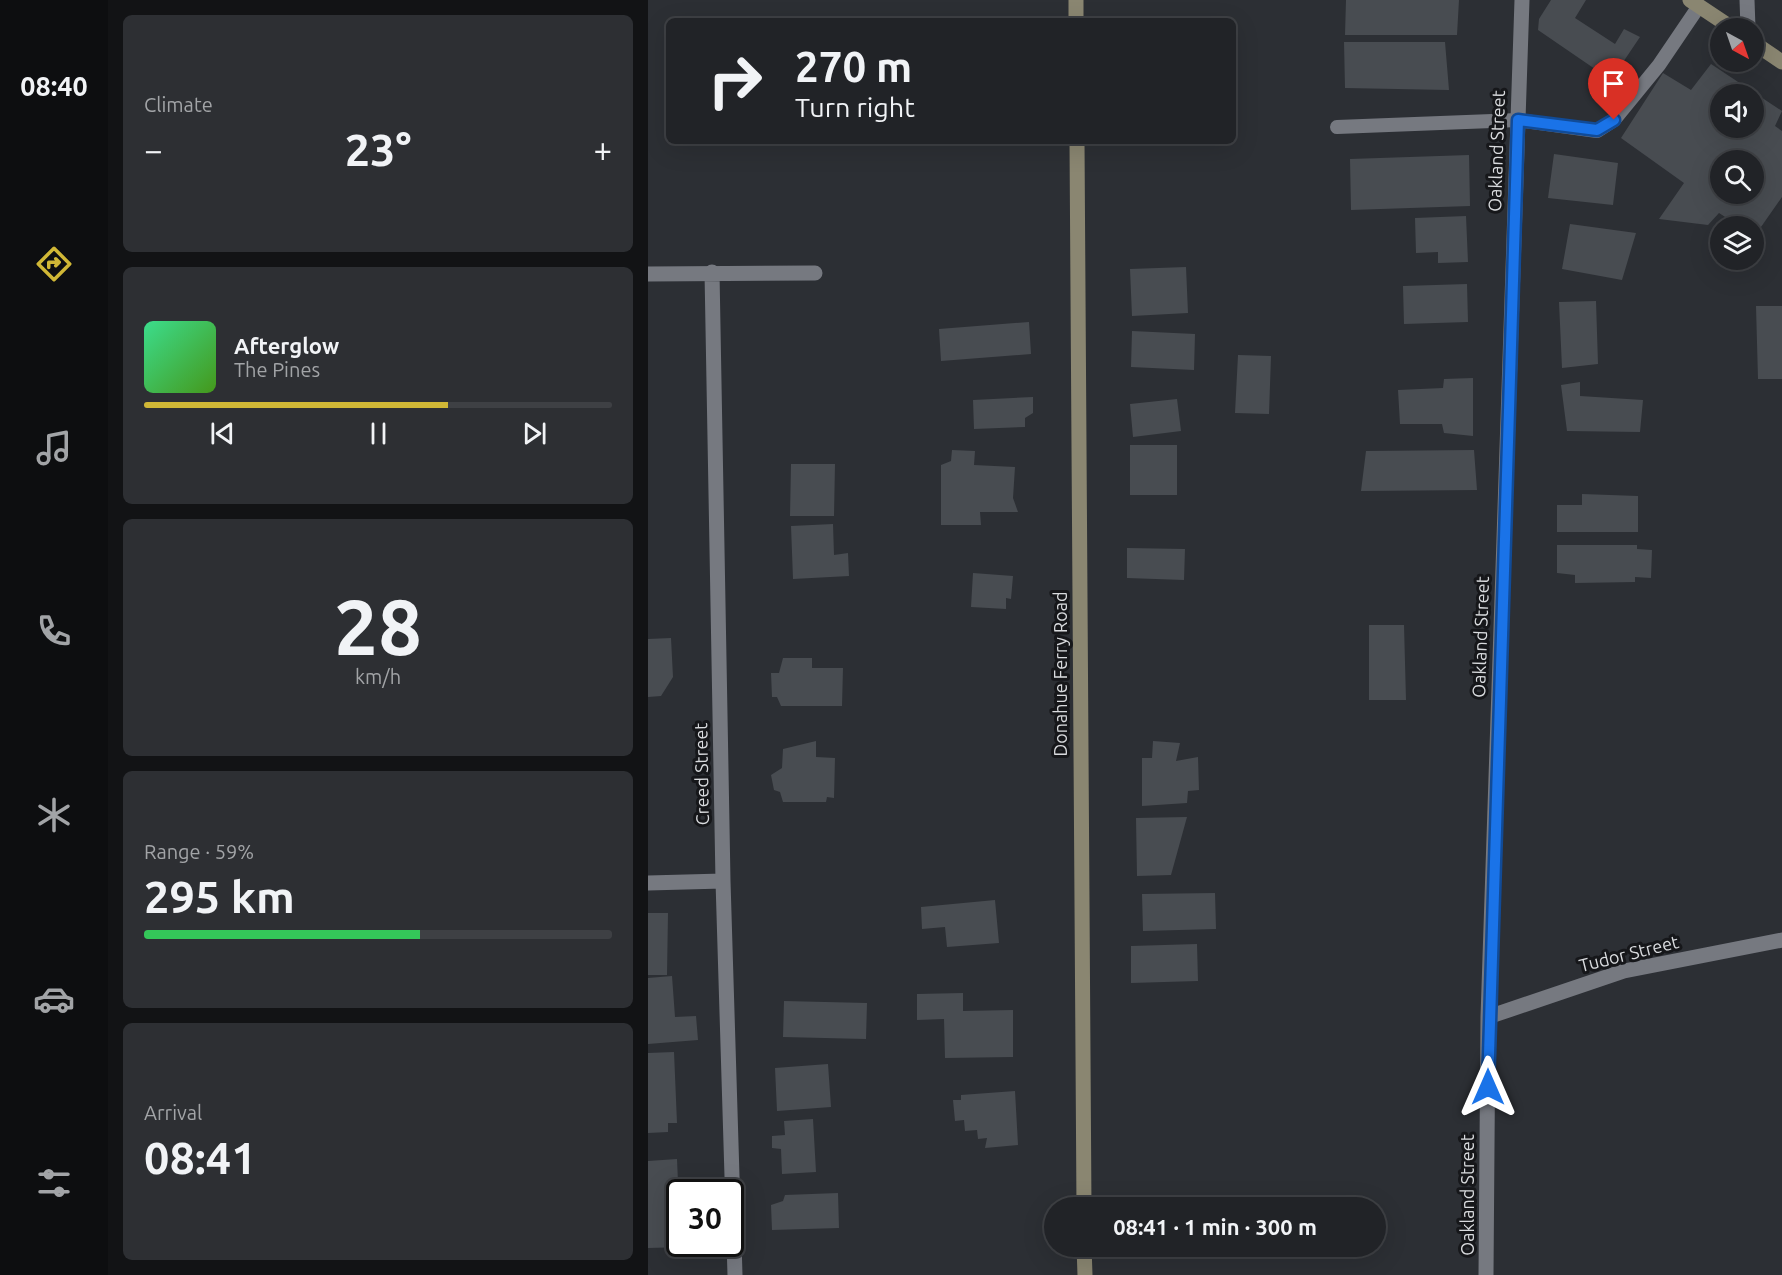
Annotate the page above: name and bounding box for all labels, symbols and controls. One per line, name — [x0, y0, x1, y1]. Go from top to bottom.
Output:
north arrow — [1710, 18, 1764, 72]
map controls — [1710, 18, 1764, 270]
icon: right — [696, 42, 774, 120]
text: 270 m — [795, 43, 912, 90]
pin — [1588, 58, 1639, 120]
icon: arrive — [1597, 67, 1630, 100]
text: 08:40 — [20, 71, 88, 101]
button: sound — [1710, 84, 1764, 138]
street label: Oakland Street — [1484, 90, 1508, 212]
text: Turn right — [795, 92, 915, 122]
text: Climate — [144, 93, 213, 116]
text: 23° — [345, 124, 411, 175]
text: − — [144, 131, 163, 168]
text: + — [593, 131, 612, 168]
button: search — [1710, 150, 1764, 204]
button: layers — [1710, 216, 1764, 270]
icon: directions — [33, 243, 75, 285]
text: Afterglow — [234, 333, 339, 358]
text: The Pines — [234, 358, 320, 381]
icon: previous — [206, 417, 239, 450]
icon: pause — [362, 417, 395, 450]
icon: next — [518, 417, 551, 450]
icon: music — [33, 427, 75, 469]
street label: Oakland Street — [1468, 576, 1492, 698]
text: 28 — [334, 582, 422, 670]
street label: Donahue Ferry Road — [1050, 591, 1070, 757]
icon: phone — [33, 610, 75, 652]
text: km/h — [355, 665, 401, 688]
street label: Creed Street — [690, 723, 712, 825]
icon: climate — [33, 794, 75, 836]
text: Range · 59% — [144, 840, 254, 863]
text: 295 km — [144, 871, 295, 922]
street label: Tudor Street — [1577, 931, 1681, 975]
icon: car — [33, 978, 75, 1020]
position arrow — [1456, 1055, 1520, 1119]
text: Arrival — [144, 1101, 202, 1124]
text: 08:41 — [144, 1132, 257, 1183]
street label: Oakland Street — [1457, 1134, 1477, 1256]
icon: filters — [33, 1162, 75, 1204]
speed limit sign: 30 — [666, 1179, 744, 1257]
text: 08:41 · 1 min · 300 m — [1113, 1214, 1317, 1239]

